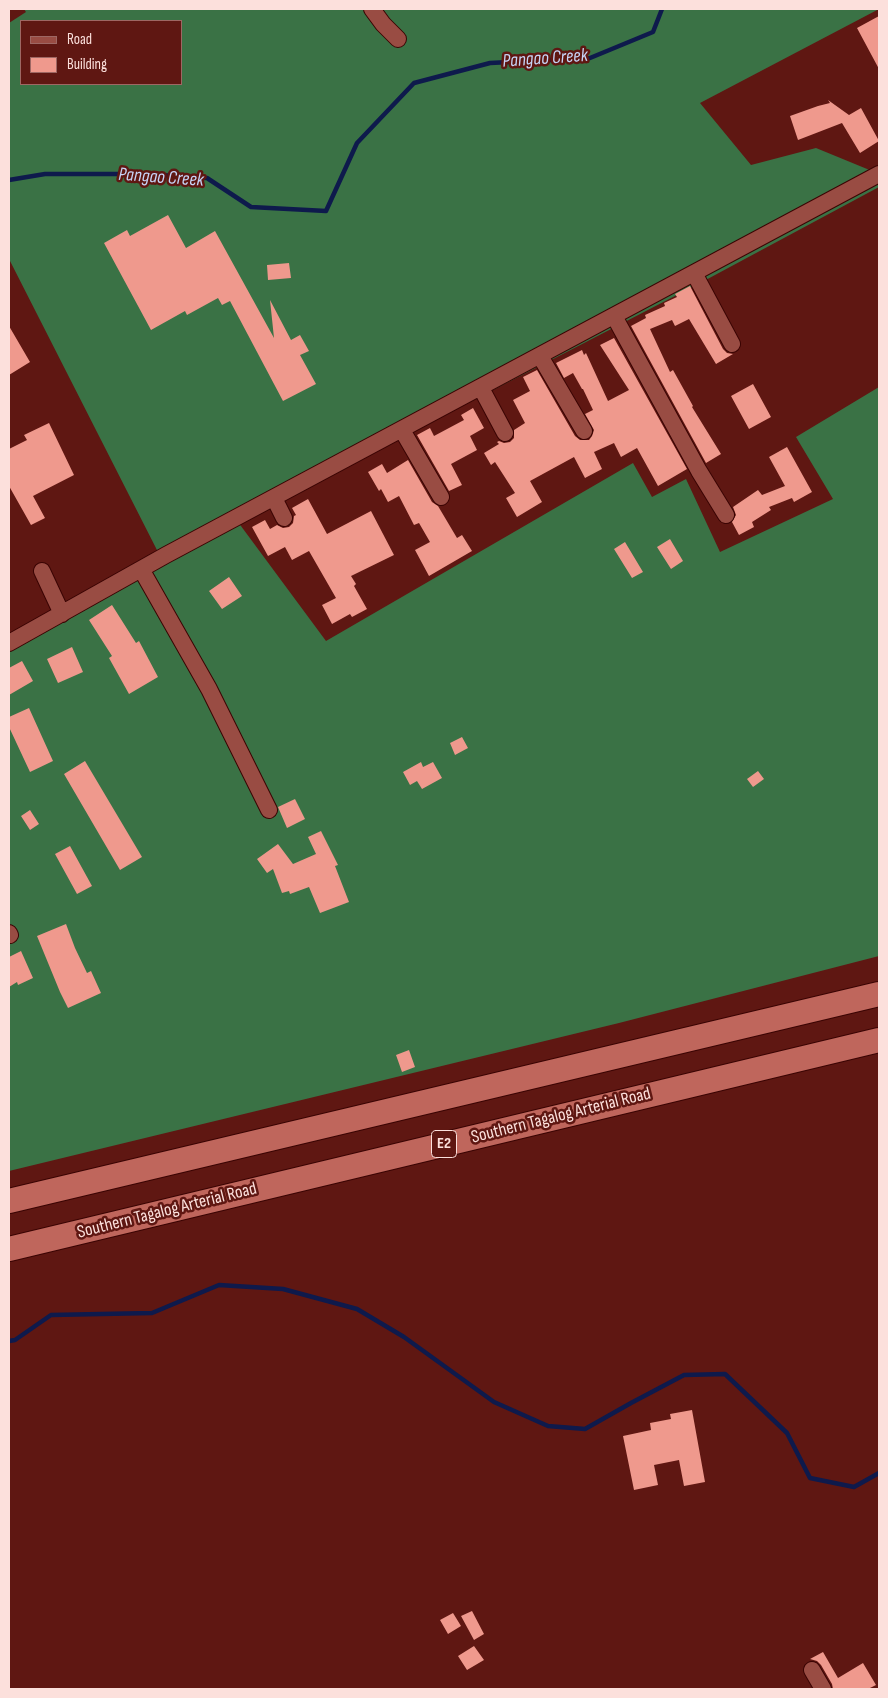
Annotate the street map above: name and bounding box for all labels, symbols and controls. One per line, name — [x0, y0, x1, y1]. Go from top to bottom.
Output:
legend — [20, 20, 182, 85]
text: Road — [67, 30, 92, 49]
water label: Pangao Creek — [502, 45, 588, 73]
text: Building — [67, 55, 107, 74]
water label: Pangao Creek — [118, 164, 204, 192]
street label: Southern Tagalog Arterial Road — [469, 1083, 653, 1149]
road number: E2 — [432, 1130, 456, 1158]
street label: Southern Tagalog Arterial Road — [75, 1178, 259, 1244]

